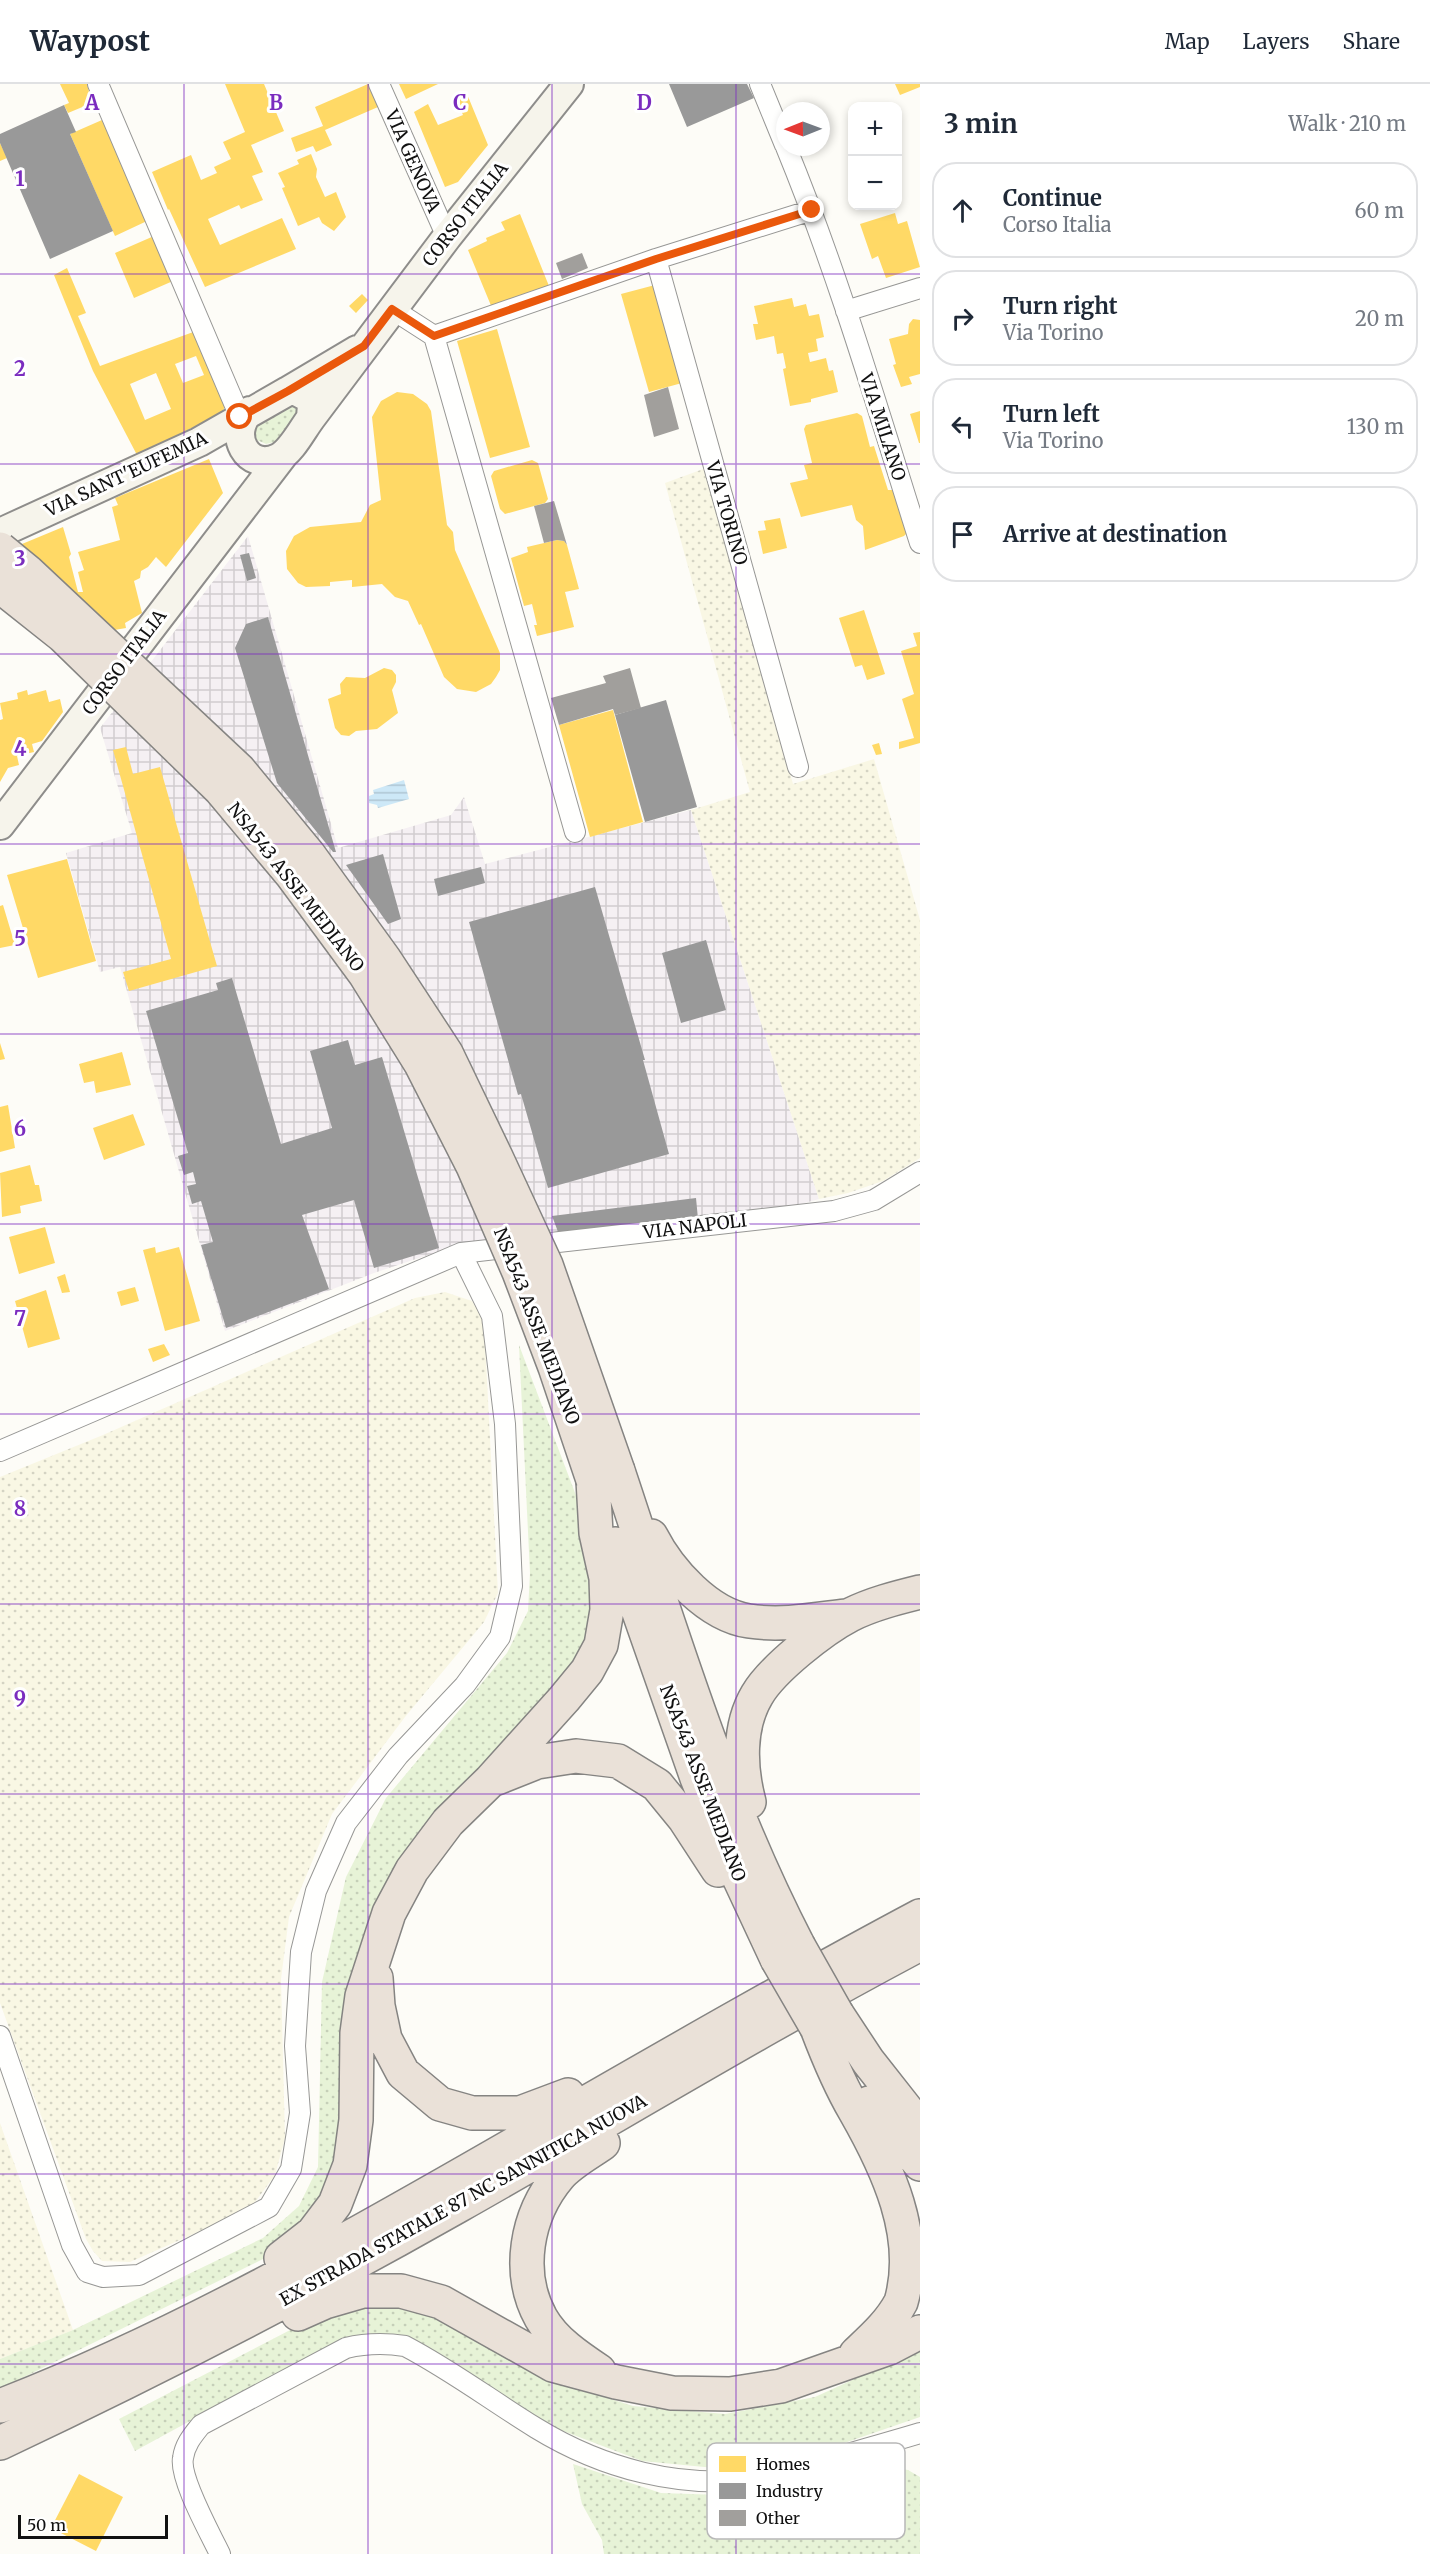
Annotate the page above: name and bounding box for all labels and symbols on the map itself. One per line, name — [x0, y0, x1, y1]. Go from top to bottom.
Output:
text: A — [84, 90, 100, 115]
text: B — [269, 90, 283, 115]
text: C — [453, 90, 467, 115]
text: D — [636, 90, 652, 115]
north arrow — [776, 102, 830, 156]
street label: VIA GENOVA — [380, 105, 446, 216]
street label: CORSO ITALIA — [417, 157, 513, 271]
text: 1 — [15, 166, 25, 191]
route end — [798, 196, 824, 222]
text: 2 — [14, 356, 26, 381]
street label: VIA MILANO — [854, 369, 911, 484]
route start — [226, 403, 252, 429]
street label: VIA SANT'EUFEMIA — [40, 426, 211, 522]
street label: VIA TORINO — [701, 457, 753, 568]
text: 3 — [14, 546, 26, 571]
street label: CORSO ITALIA — [77, 605, 171, 719]
text: 4 — [14, 736, 27, 761]
street label: NSA543 ASSE MEDIANO — [223, 798, 369, 976]
text: 5 — [14, 926, 26, 951]
text: 6 — [14, 1116, 26, 1141]
street label: VIA NAPOLI — [641, 1208, 748, 1244]
street label: NSA543 ASSE MEDIANO — [489, 1224, 585, 1428]
text: 7 — [14, 1306, 26, 1331]
text: 8 — [14, 1496, 26, 1521]
street label: NSA543 ASSE MEDIANO — [655, 1681, 751, 1885]
text: 9 — [14, 1686, 26, 1711]
street label: EX STRADA STATALE 87 NC SANNITICA NUOVA — [275, 2089, 651, 2311]
legend — [707, 2443, 905, 2539]
text: Homes — [756, 2454, 810, 2474]
text: Industry — [756, 2481, 824, 2501]
text: Other — [756, 2508, 800, 2528]
scale bar — [18, 2512, 168, 2540]

